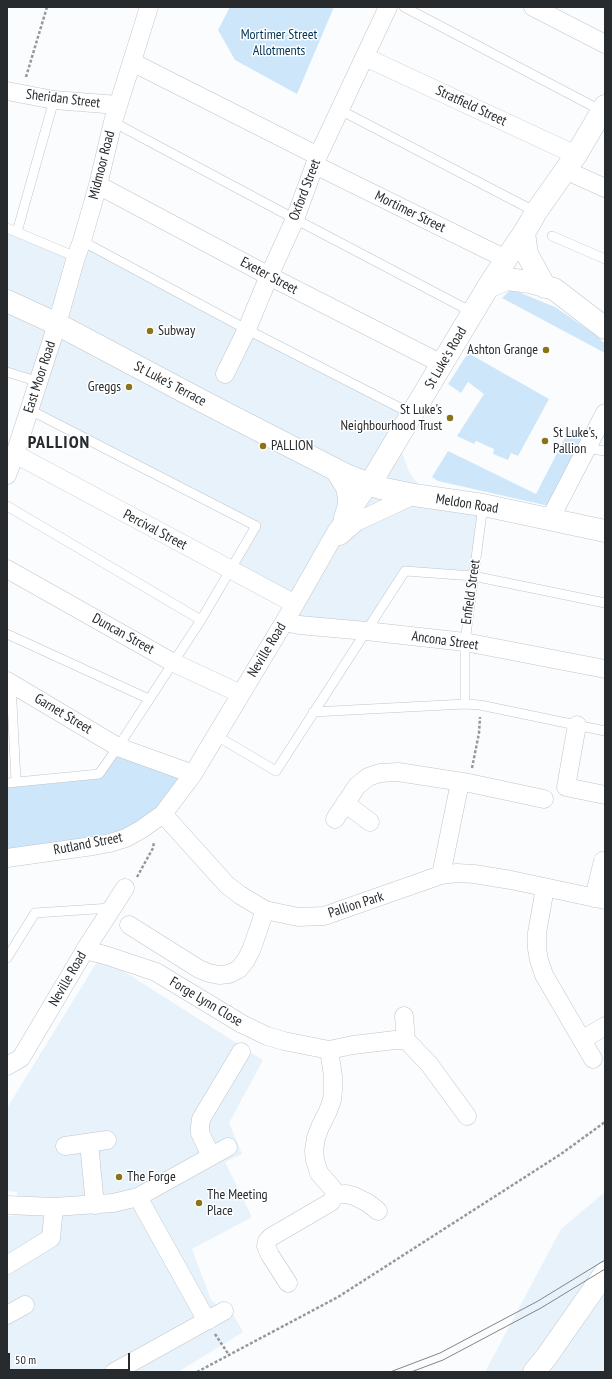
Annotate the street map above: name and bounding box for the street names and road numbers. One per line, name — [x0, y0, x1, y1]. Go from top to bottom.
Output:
street label: Stratfield Street — [433, 82, 509, 130]
street label: Sheridan Street — [25, 86, 101, 112]
street label: Midmoor Road — [85, 129, 119, 201]
street label: Oxford Street — [286, 157, 324, 223]
street label: Mortimer Street — [372, 188, 448, 236]
street label: Exeter Street — [237, 254, 301, 298]
street label: St Luke's Road — [422, 324, 470, 392]
street label: East Moor Road — [20, 339, 60, 415]
street label: St Luke's Terrace — [131, 358, 209, 410]
street label: Meldon Road — [435, 491, 499, 517]
street label: Percival Street — [120, 506, 190, 554]
street label: Enfield Street — [458, 558, 484, 626]
street label: Duncan Street — [89, 610, 157, 658]
street label: Neville Road — [244, 620, 290, 680]
street label: Ancona Street — [411, 628, 479, 654]
street label: Garnet Street — [31, 690, 95, 738]
street label: Rutland Street — [52, 829, 124, 859]
street label: Pallion Park — [326, 888, 386, 922]
street label: Neville Road — [46, 949, 90, 1009]
street label: Forge Lynn Close — [167, 974, 245, 1030]

